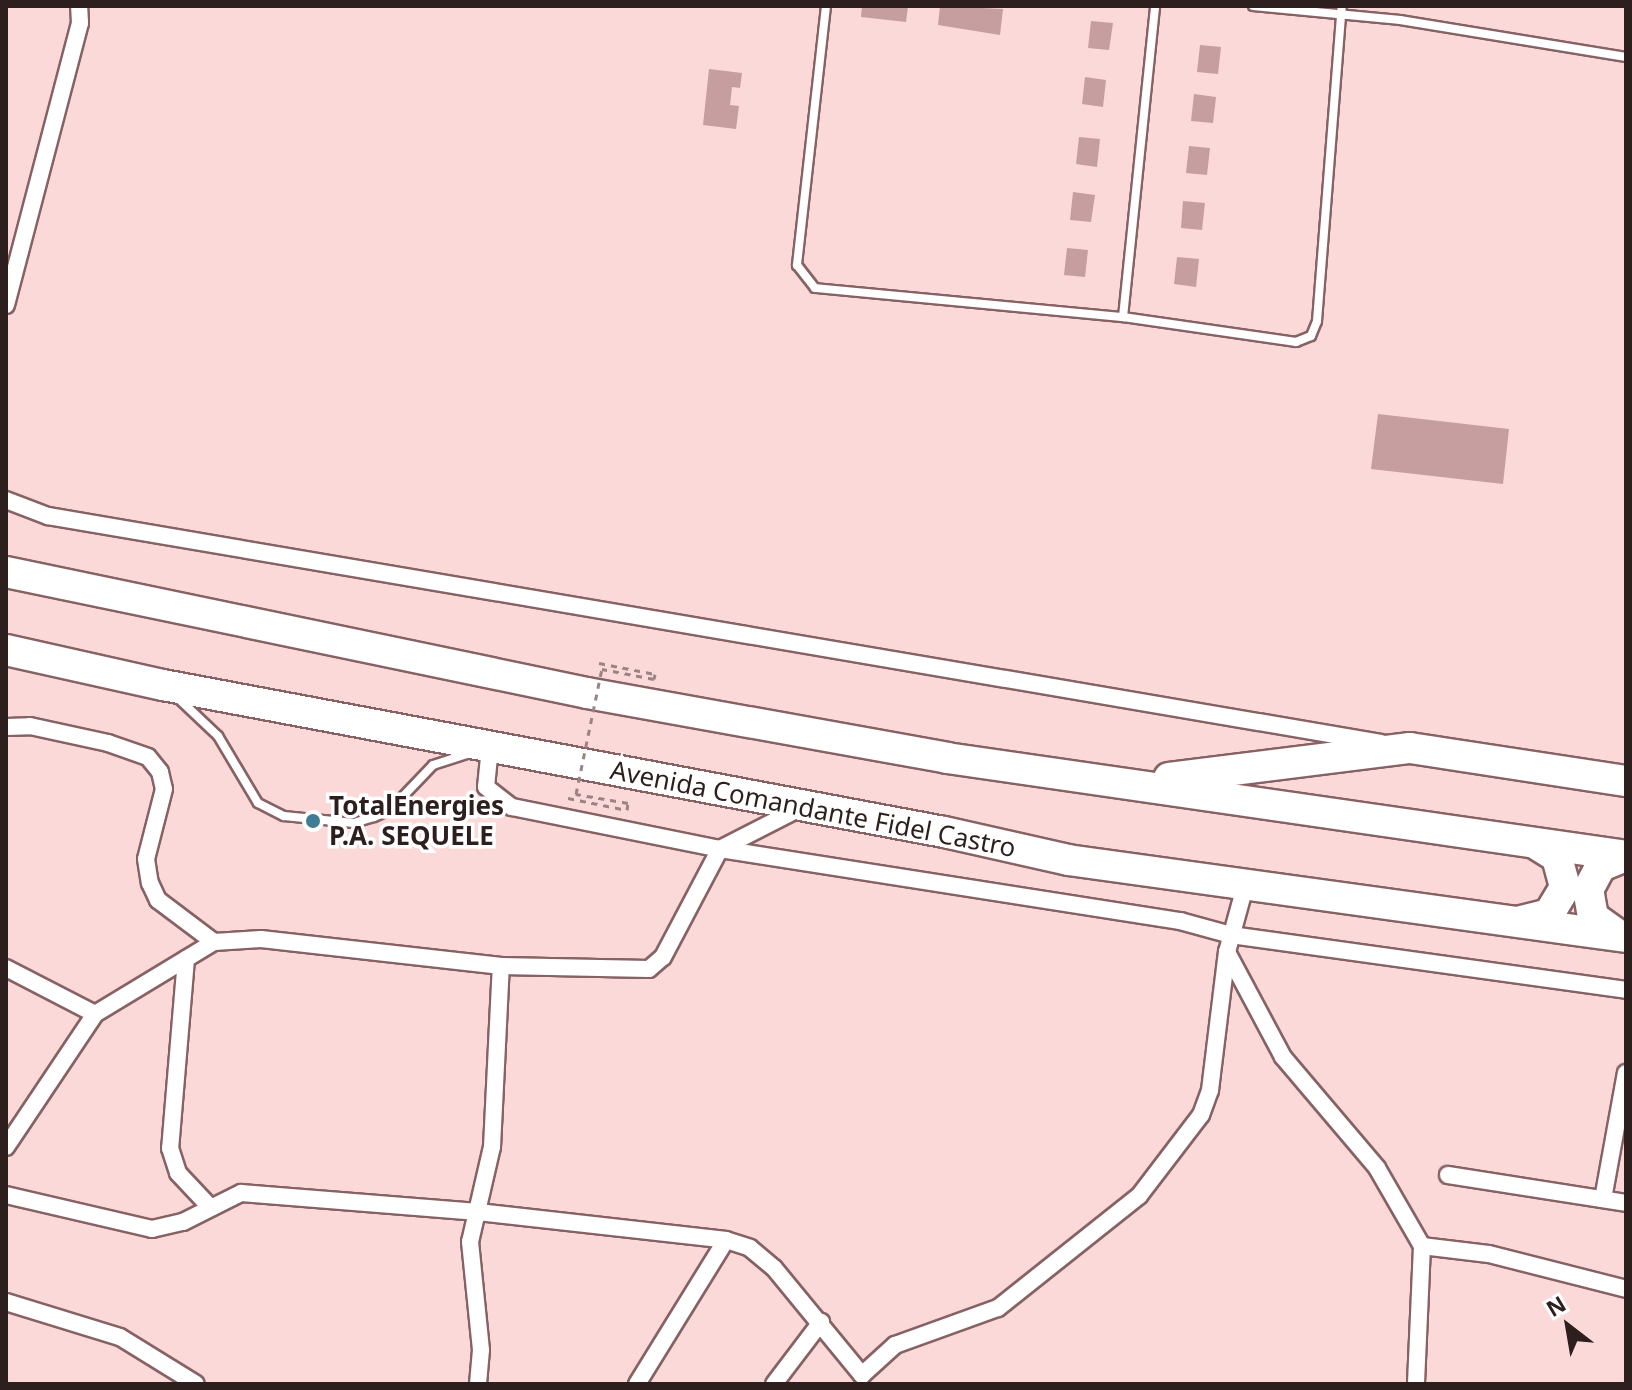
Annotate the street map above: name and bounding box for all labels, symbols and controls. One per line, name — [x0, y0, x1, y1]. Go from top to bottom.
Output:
street label: Avenida Comandante Fidel Castro — [608, 754, 1018, 864]
place label: TotalEnergies P.A. SEQUELE — [329, 790, 504, 852]
marker: TotalEnergies P.A. SEQUELE — [304, 812, 322, 830]
north arrow — [1528, 1286, 1608, 1366]
text: N — [1540, 1288, 1571, 1323]

